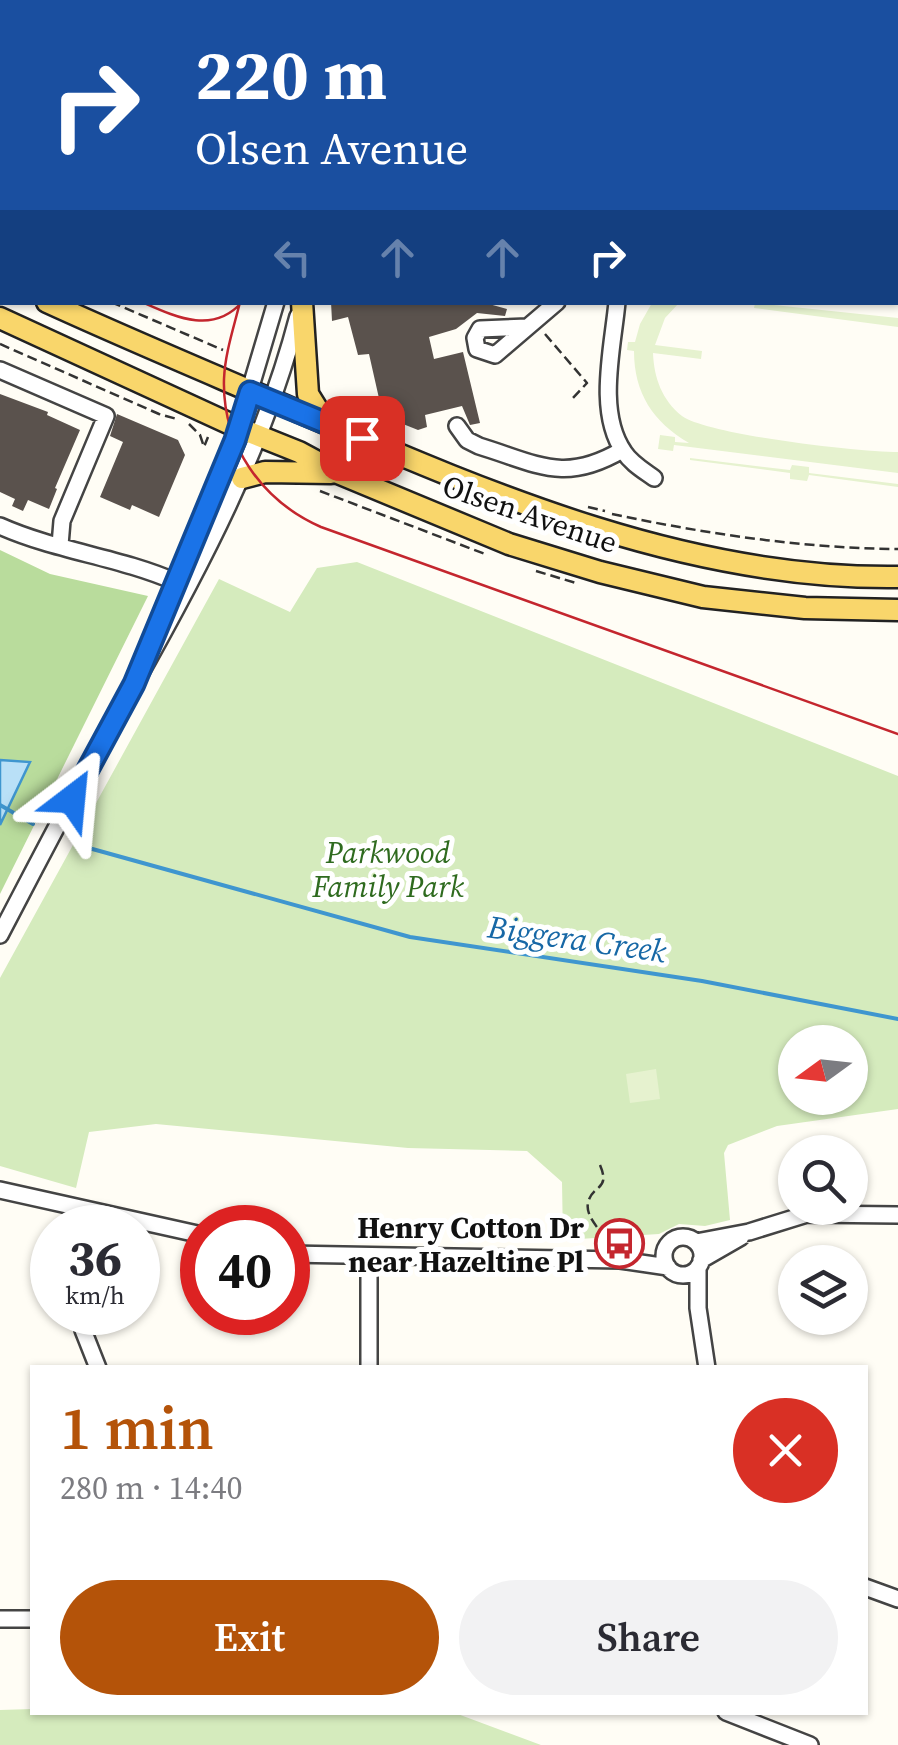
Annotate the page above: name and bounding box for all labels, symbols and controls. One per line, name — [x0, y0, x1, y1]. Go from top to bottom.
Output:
text: 220 m — [195, 26, 387, 122]
icon: right — [30, 40, 160, 170]
text: Olsen Avenue — [195, 117, 468, 179]
icon: left — [265, 230, 320, 285]
icon: ahead — [370, 230, 425, 285]
icon: ahead — [475, 230, 530, 285]
icon: right — [580, 230, 635, 285]
pin — [320, 396, 405, 481]
icon: arrive — [335, 411, 390, 466]
street label: Olsen Avenue — [437, 465, 623, 563]
position arrow — [20, 747, 124, 851]
park label: Parkwood Family Park — [311, 832, 465, 907]
water label: Biggera Creek — [484, 905, 670, 973]
north arrow — [778, 1025, 868, 1115]
map controls — [778, 1025, 868, 1335]
button: search — [778, 1135, 868, 1225]
speed limit sign: 40 — [180, 1205, 310, 1335]
place label: Henry Cotton Dr near Hazeltine Pl — [348, 1207, 584, 1282]
bus stop icon: Henry Cotton Dr near Hazeltine Pl — [593, 1218, 645, 1270]
text: 36 — [68, 1223, 122, 1292]
button: layers — [778, 1245, 868, 1335]
text: km/h — [65, 1278, 125, 1312]
text: 1 min — [60, 1387, 214, 1469]
button: close — [733, 1398, 838, 1503]
text: 280 m · 14:40 — [60, 1466, 242, 1510]
button: Exit — [60, 1580, 439, 1695]
button: Share — [459, 1580, 838, 1695]

